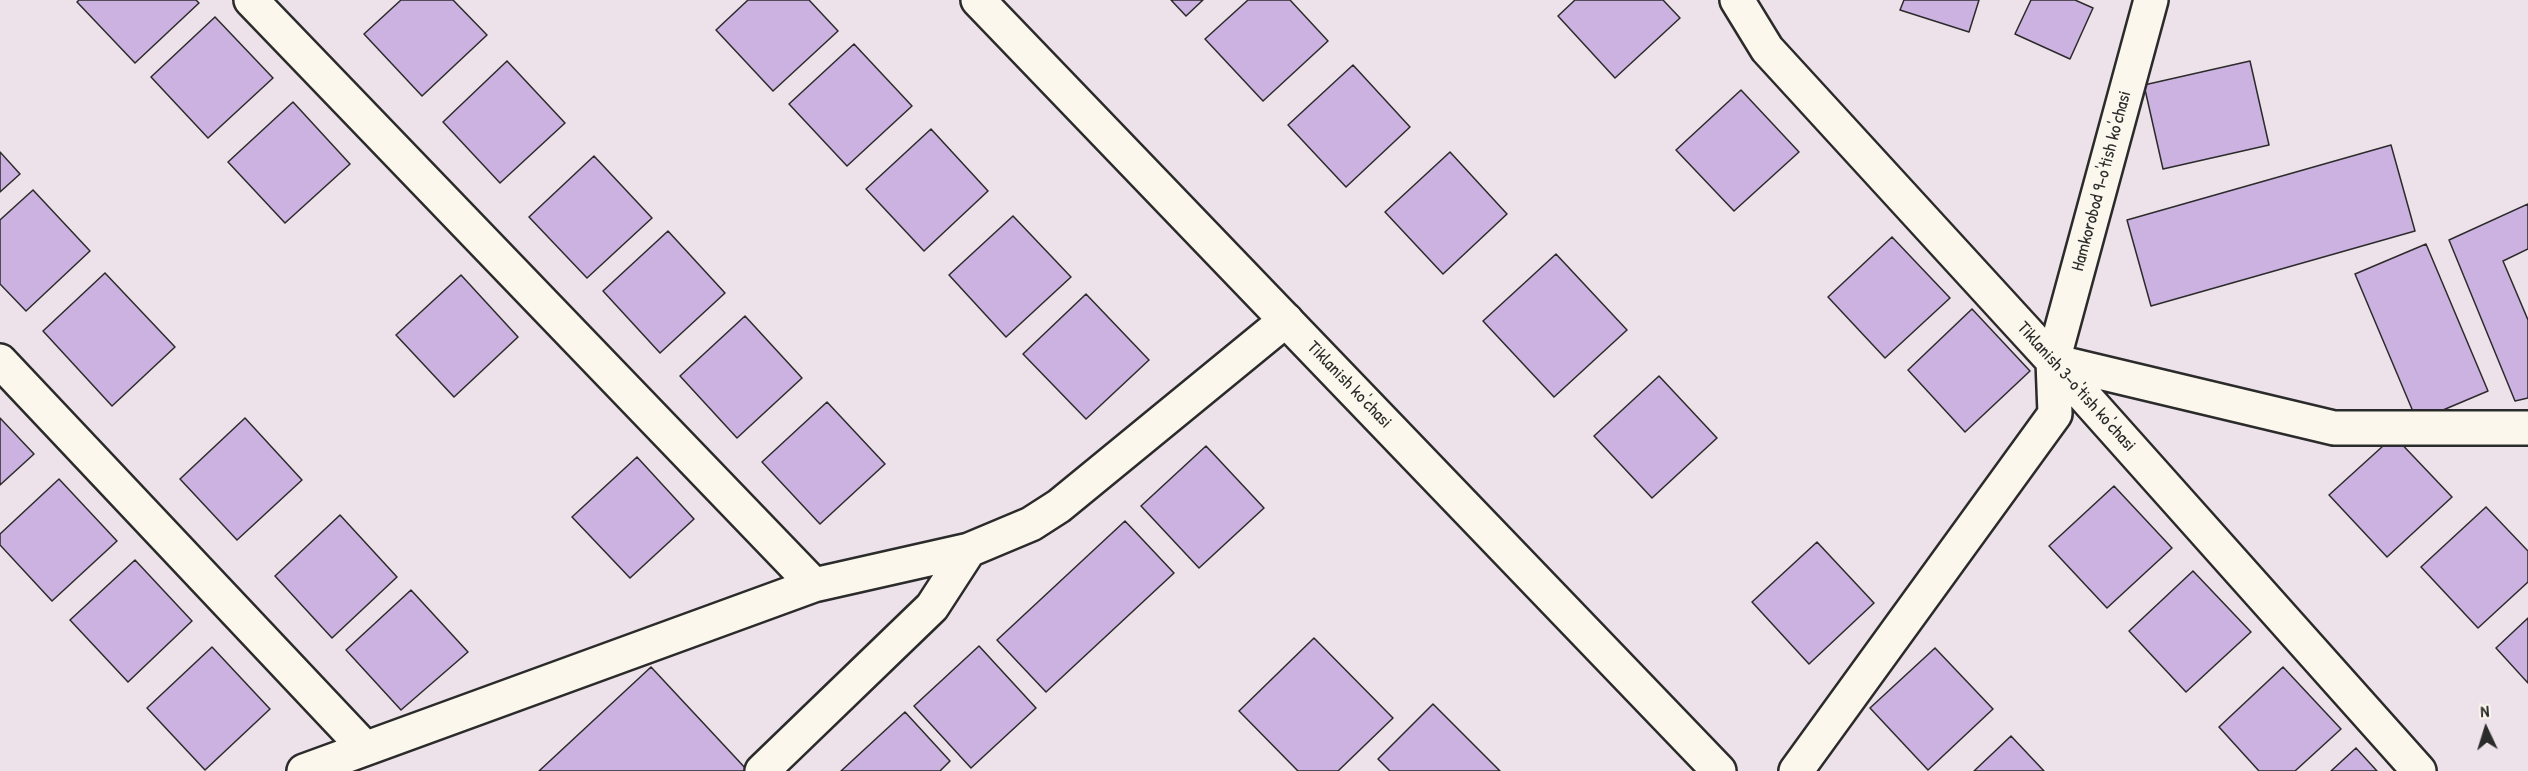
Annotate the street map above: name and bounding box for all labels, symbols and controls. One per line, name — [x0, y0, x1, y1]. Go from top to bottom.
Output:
street label: Hamkorobod 9-o'tish ko'chasi — [2068, 89, 2136, 273]
street label: Tiklanish 3-o'tish ko'chasi — [2012, 318, 2140, 456]
street label: Tiklanish ko'chasi — [1302, 337, 1396, 433]
north arrow — [2456, 699, 2516, 759]
text: N — [2480, 700, 2490, 722]

